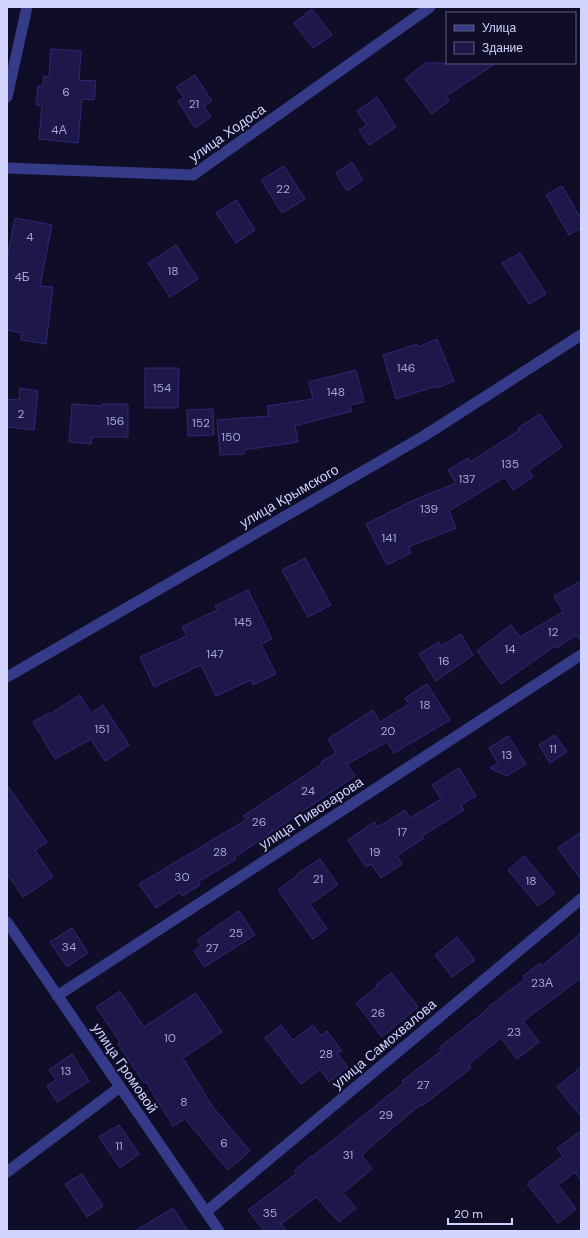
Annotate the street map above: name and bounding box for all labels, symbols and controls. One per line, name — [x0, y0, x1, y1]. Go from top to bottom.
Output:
legend — [446, 12, 576, 64]
text: Улица — [482, 20, 516, 36]
text: Здание — [482, 40, 523, 56]
house number: 6 — [62, 84, 70, 100]
house number: 21 — [189, 96, 199, 112]
street label: улица Ходоса — [185, 100, 269, 166]
house number: 4А — [51, 122, 67, 138]
house number: 22 — [276, 181, 290, 197]
house number: 4 — [26, 229, 34, 245]
house number: 18 — [167, 263, 179, 279]
house number: 4Б — [14, 269, 30, 285]
house number: 146 — [397, 360, 415, 376]
house number: 154 — [153, 380, 171, 396]
house number: 148 — [327, 384, 345, 400]
house number: 2 — [18, 406, 25, 422]
house number: 156 — [106, 413, 124, 429]
house number: 152 — [192, 415, 210, 431]
house number: 150 — [221, 429, 241, 445]
house number: 135 — [501, 456, 519, 472]
street label: улица Крымского — [236, 460, 342, 532]
house number: 137 — [458, 471, 476, 487]
house number: 139 — [420, 501, 438, 517]
house number: 141 — [382, 530, 396, 546]
house number: 145 — [234, 614, 252, 630]
house number: 12 — [548, 624, 558, 640]
house number: 14 — [504, 641, 516, 657]
house number: 147 — [206, 646, 224, 662]
house number: 16 — [438, 653, 450, 669]
house number: 18 — [419, 697, 431, 713]
house number: 151 — [95, 721, 109, 737]
house number: 20 — [380, 723, 396, 739]
house number: 11 — [549, 741, 557, 757]
house number: 13 — [502, 747, 512, 763]
street label: улица Пивоварова — [255, 772, 367, 853]
house number: 24 — [301, 783, 315, 799]
house number: 26 — [252, 814, 266, 830]
house number: 17 — [397, 824, 407, 840]
house number: 28 — [213, 844, 227, 860]
house number: 19 — [369, 844, 381, 860]
house number: 30 — [174, 869, 190, 885]
house number: 21 — [313, 871, 323, 887]
house number: 18 — [525, 873, 537, 889]
house number: 25 — [229, 925, 243, 941]
house number: 34 — [62, 939, 76, 955]
house number: 27 — [205, 940, 219, 956]
house number: 23А — [531, 975, 553, 991]
street label: улица Самохвалова — [328, 995, 440, 1093]
house number: 26 — [371, 1005, 385, 1021]
street label: улица Громовой — [88, 1019, 162, 1117]
house number: 23 — [507, 1024, 521, 1040]
house number: 10 — [164, 1030, 176, 1046]
house number: 28 — [319, 1046, 333, 1062]
house number: 13 — [61, 1063, 71, 1079]
house number: 27 — [416, 1077, 430, 1093]
house number: 8 — [180, 1094, 188, 1110]
house number: 29 — [379, 1107, 393, 1123]
house number: 6 — [220, 1135, 228, 1151]
house number: 11 — [115, 1138, 123, 1154]
house number: 31 — [343, 1147, 353, 1163]
scale bar — [448, 1200, 512, 1226]
house number: 35 — [263, 1205, 277, 1221]
text: 20 m — [454, 1206, 483, 1222]

